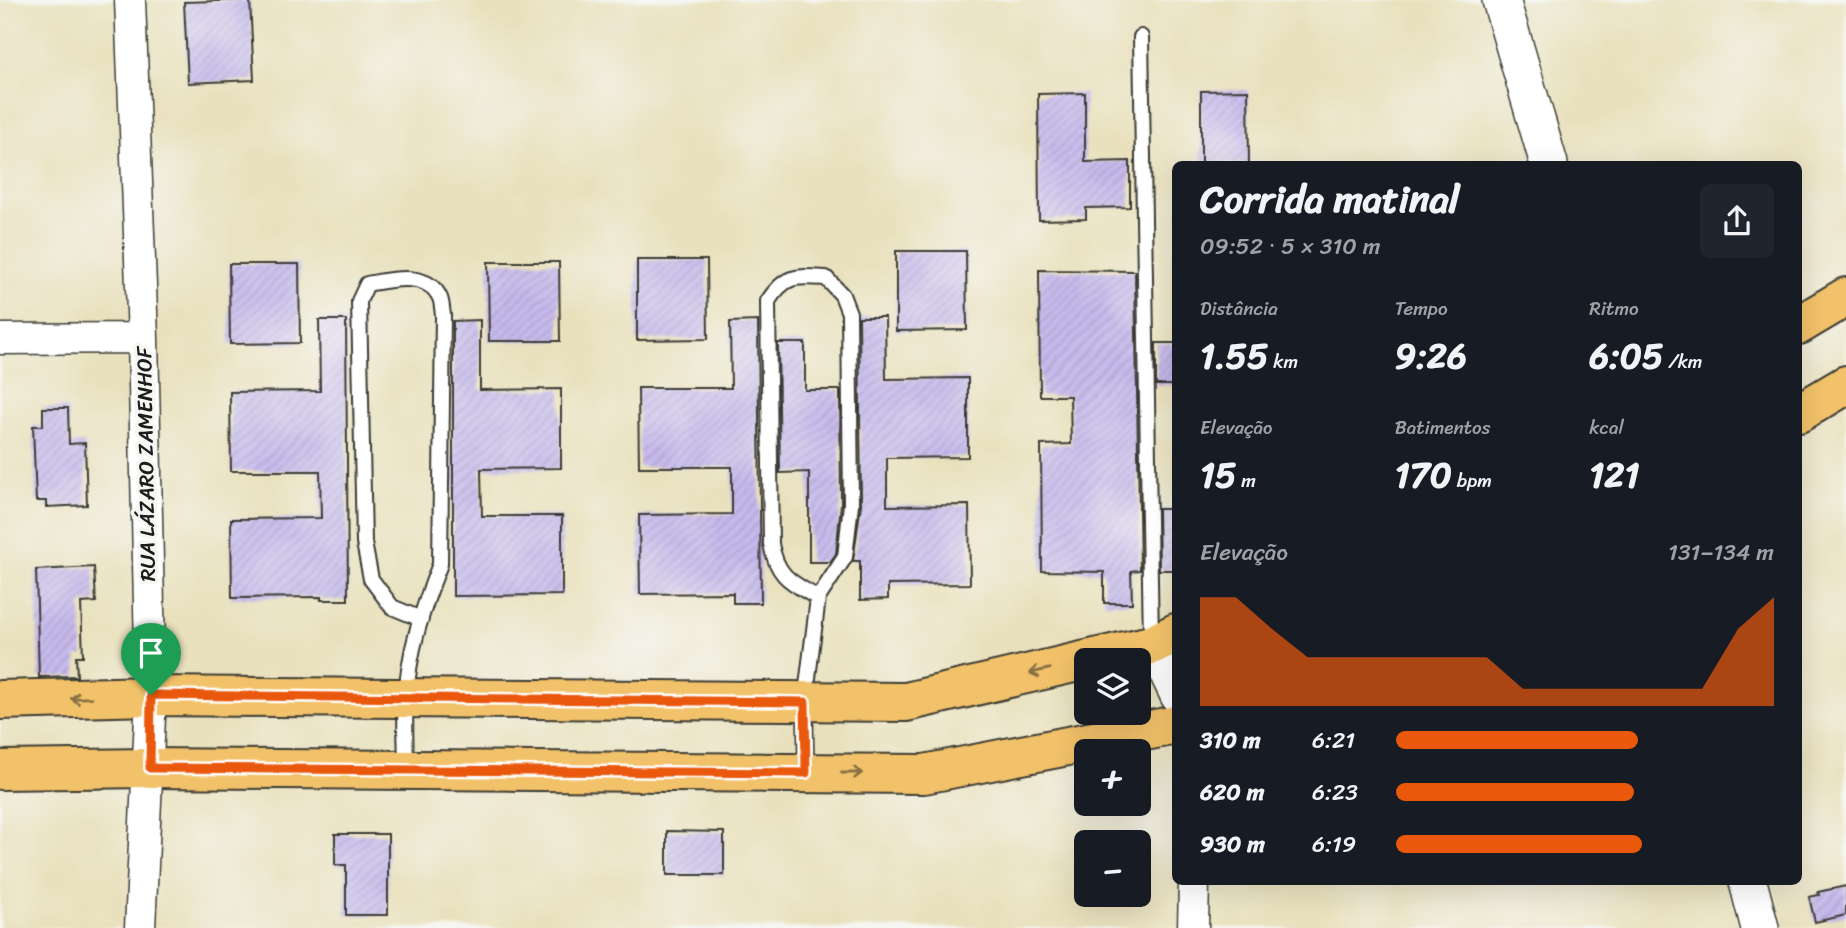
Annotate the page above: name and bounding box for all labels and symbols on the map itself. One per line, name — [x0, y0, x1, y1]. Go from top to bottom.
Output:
street label: RUA LÁZARO ZAMENHOF — [125, 345, 167, 582]
pin — [121, 623, 181, 695]
one-way arrow — [1029, 664, 1052, 678]
one-way arrow — [70, 691, 93, 704]
one-way arrow — [840, 766, 863, 780]

